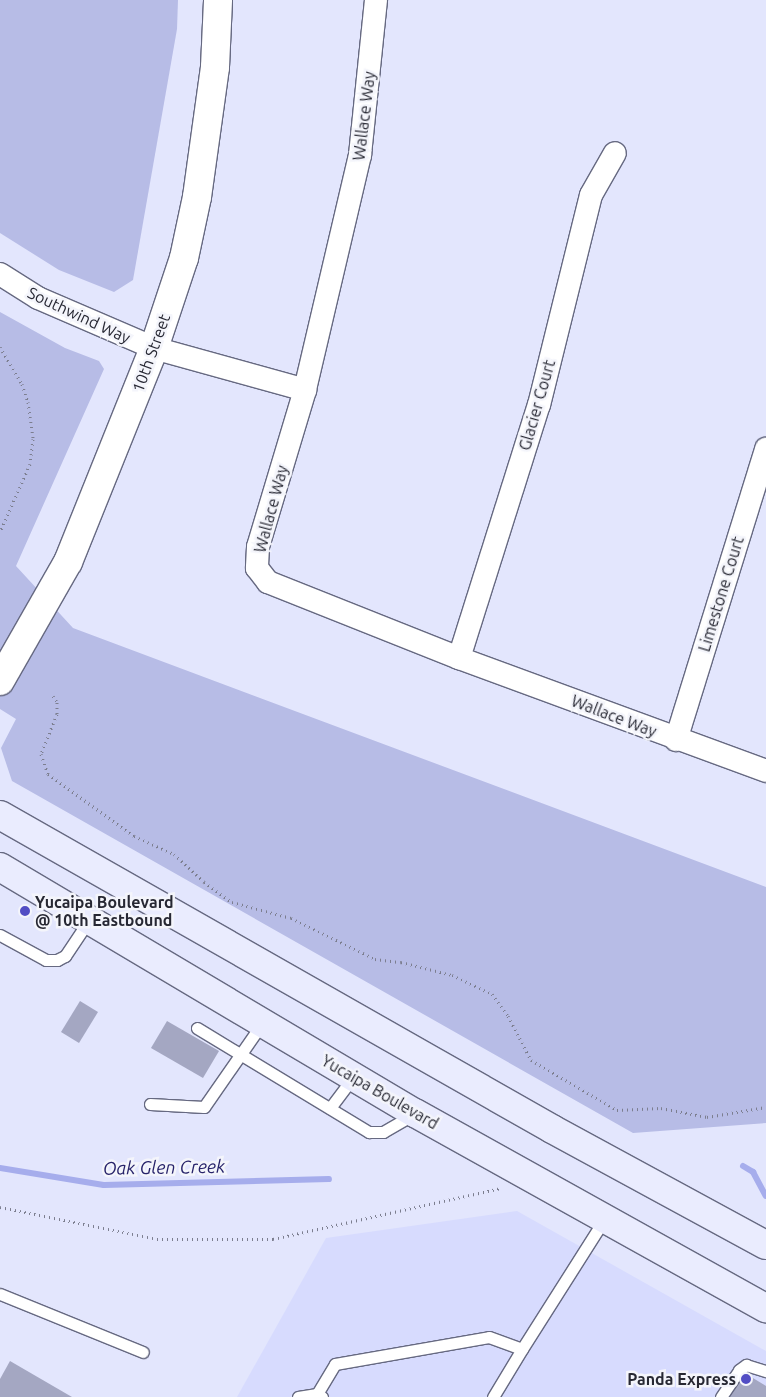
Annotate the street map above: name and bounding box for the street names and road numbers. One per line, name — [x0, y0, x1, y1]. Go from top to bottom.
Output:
street label: Wallace Way — [349, 70, 379, 162]
street label: Southwind Way — [25, 283, 133, 347]
street label: 10th Street — [128, 311, 174, 395]
street label: Glacier Court — [515, 357, 559, 453]
street label: Wallace Way — [250, 463, 292, 555]
street label: Limestone Court — [694, 534, 748, 654]
street label: Wallace Way — [569, 691, 659, 741]
street label: Yucaipa Boulevard — [318, 1051, 442, 1133]

